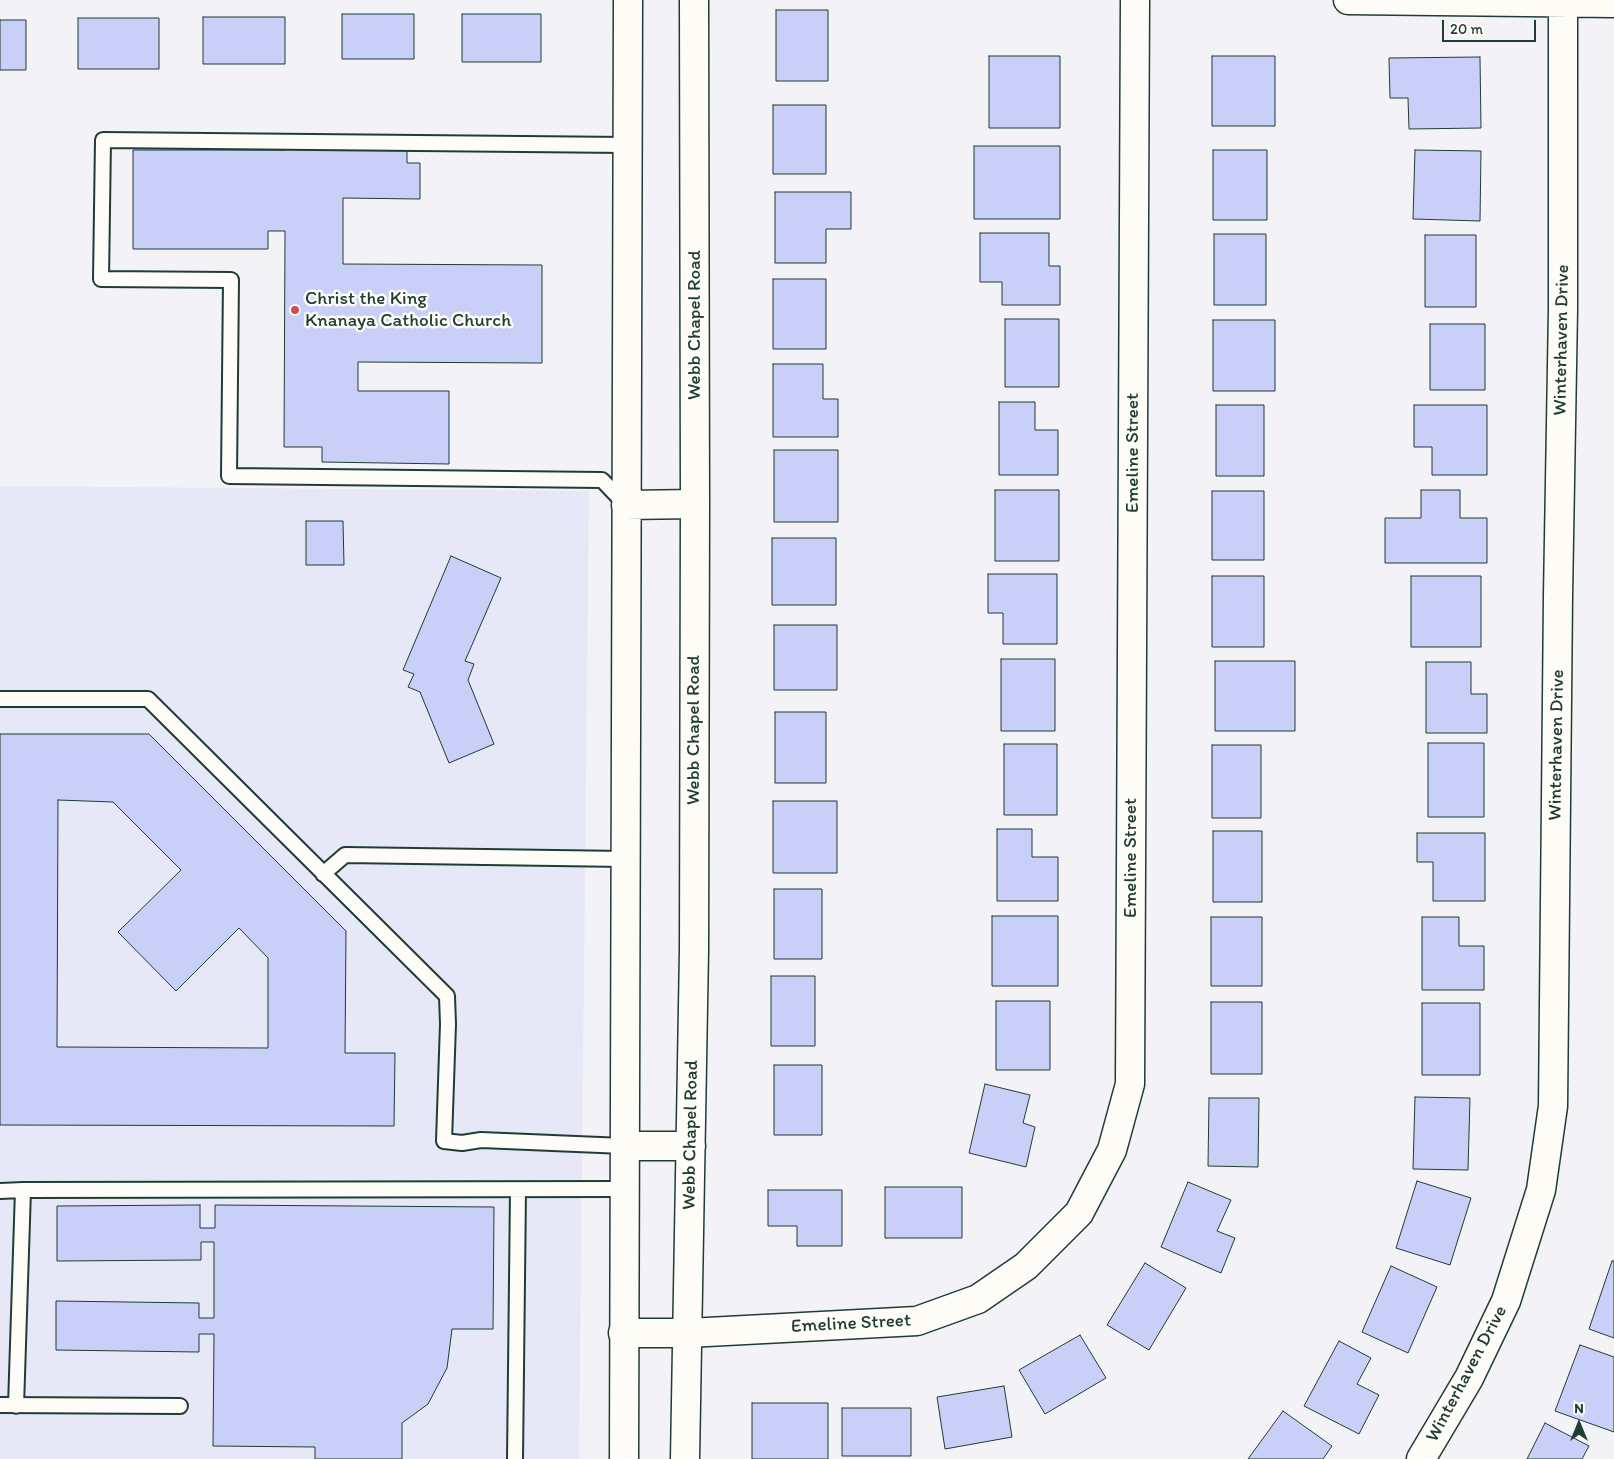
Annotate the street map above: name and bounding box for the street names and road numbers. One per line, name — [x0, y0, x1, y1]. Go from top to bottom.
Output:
street label: Webb Chapel Road — [684, 250, 706, 400]
street label: Winterhaven Drive — [1549, 264, 1575, 416]
street label: Emeline Street — [1122, 393, 1144, 513]
street label: Webb Chapel Road — [683, 655, 705, 805]
street label: Winterhaven Drive — [1544, 669, 1570, 821]
street label: Emeline Street — [1120, 798, 1142, 918]
street label: Webb Chapel Road — [678, 1060, 704, 1210]
street label: Winterhaven Drive — [1421, 1302, 1513, 1446]
street label: Emeline Street — [790, 1309, 912, 1339]

